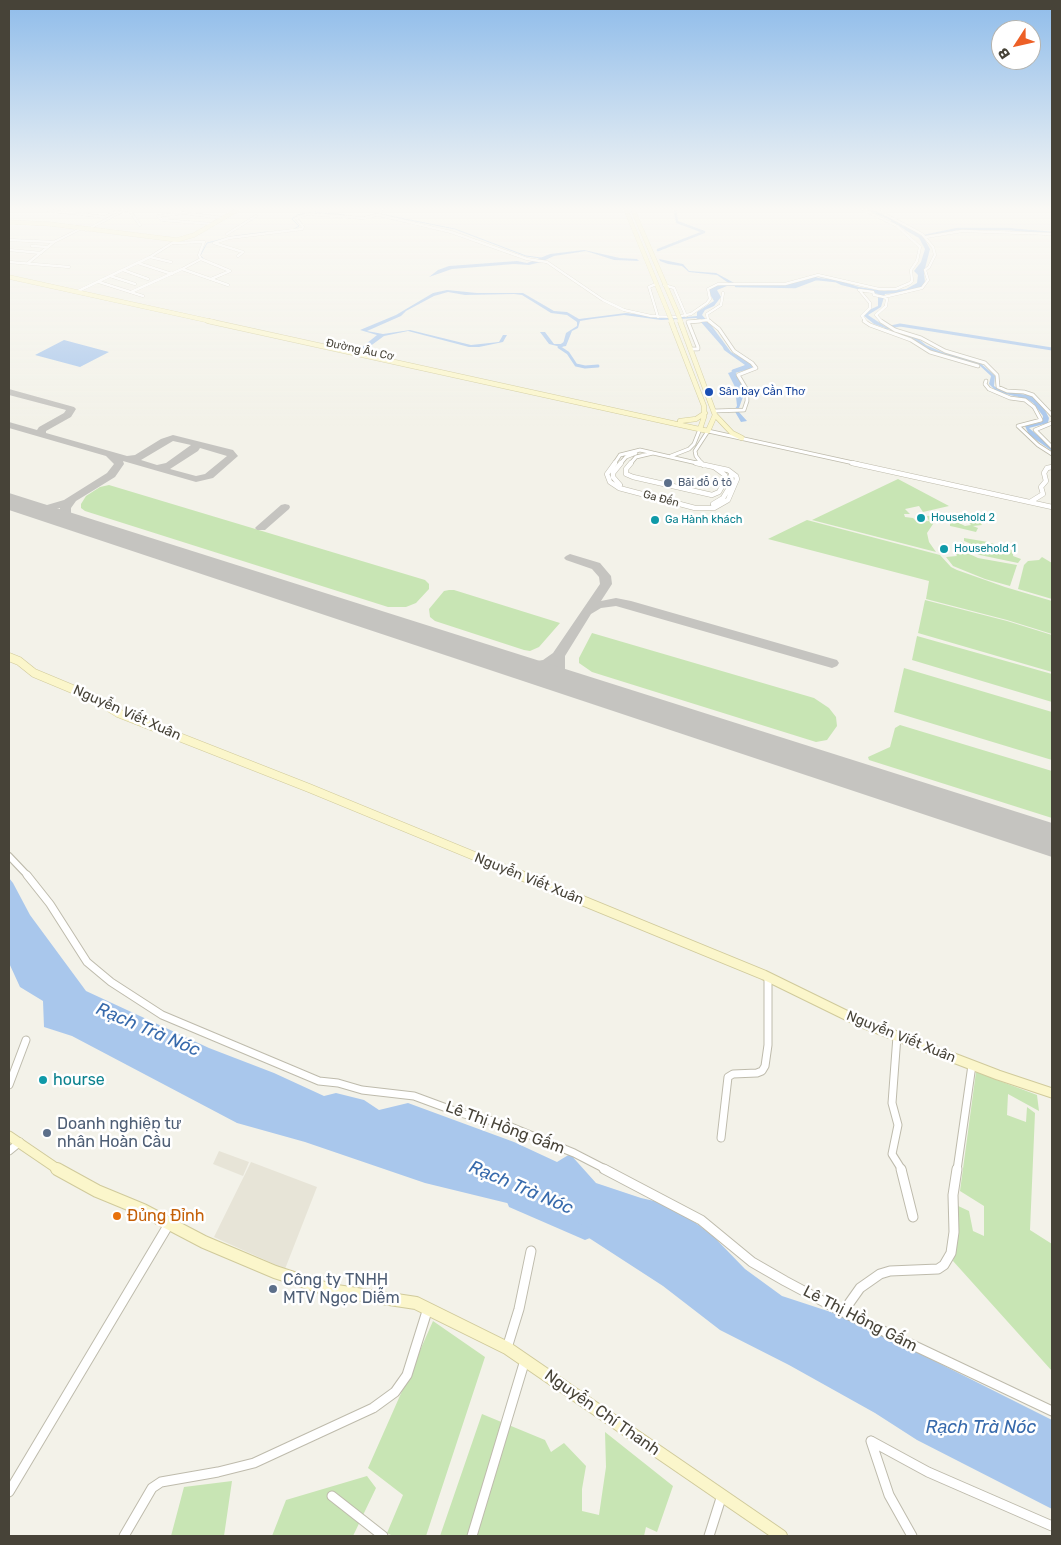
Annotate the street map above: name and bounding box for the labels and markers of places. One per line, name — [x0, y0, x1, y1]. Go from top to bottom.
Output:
place label: Sân bay Cần Thơ — [719, 385, 805, 399]
marker: Sân bay Cần Thơ — [703, 386, 715, 398]
place label: Bãi đỗ ô tô — [678, 476, 732, 490]
marker: Bãi đỗ ô tô — [662, 477, 674, 489]
place label: Household 2 — [931, 511, 995, 525]
marker: Household 2 — [915, 512, 927, 524]
place label: Ga Hành khách — [665, 513, 742, 527]
marker: Ga Hành khách — [649, 514, 661, 526]
place label: Household 1 — [954, 542, 1016, 556]
marker: Household 1 — [938, 543, 950, 555]
place label: hourse — [53, 1070, 105, 1090]
marker: hourse — [37, 1074, 49, 1086]
place label: Doanh nghiệp tư nhân Hoàn Cầu — [57, 1114, 182, 1152]
marker: Doanh nghiệp tư nhân Hoàn Cầu — [41, 1127, 53, 1139]
place label: Đủng Đỉnh — [127, 1206, 204, 1226]
marker: Đủng Đỉnh — [111, 1210, 123, 1222]
place label: Công ty TNHH MTV Ngọc Diễm — [283, 1270, 400, 1308]
marker: Công ty TNHH MTV Ngọc Diễm — [267, 1283, 279, 1295]

